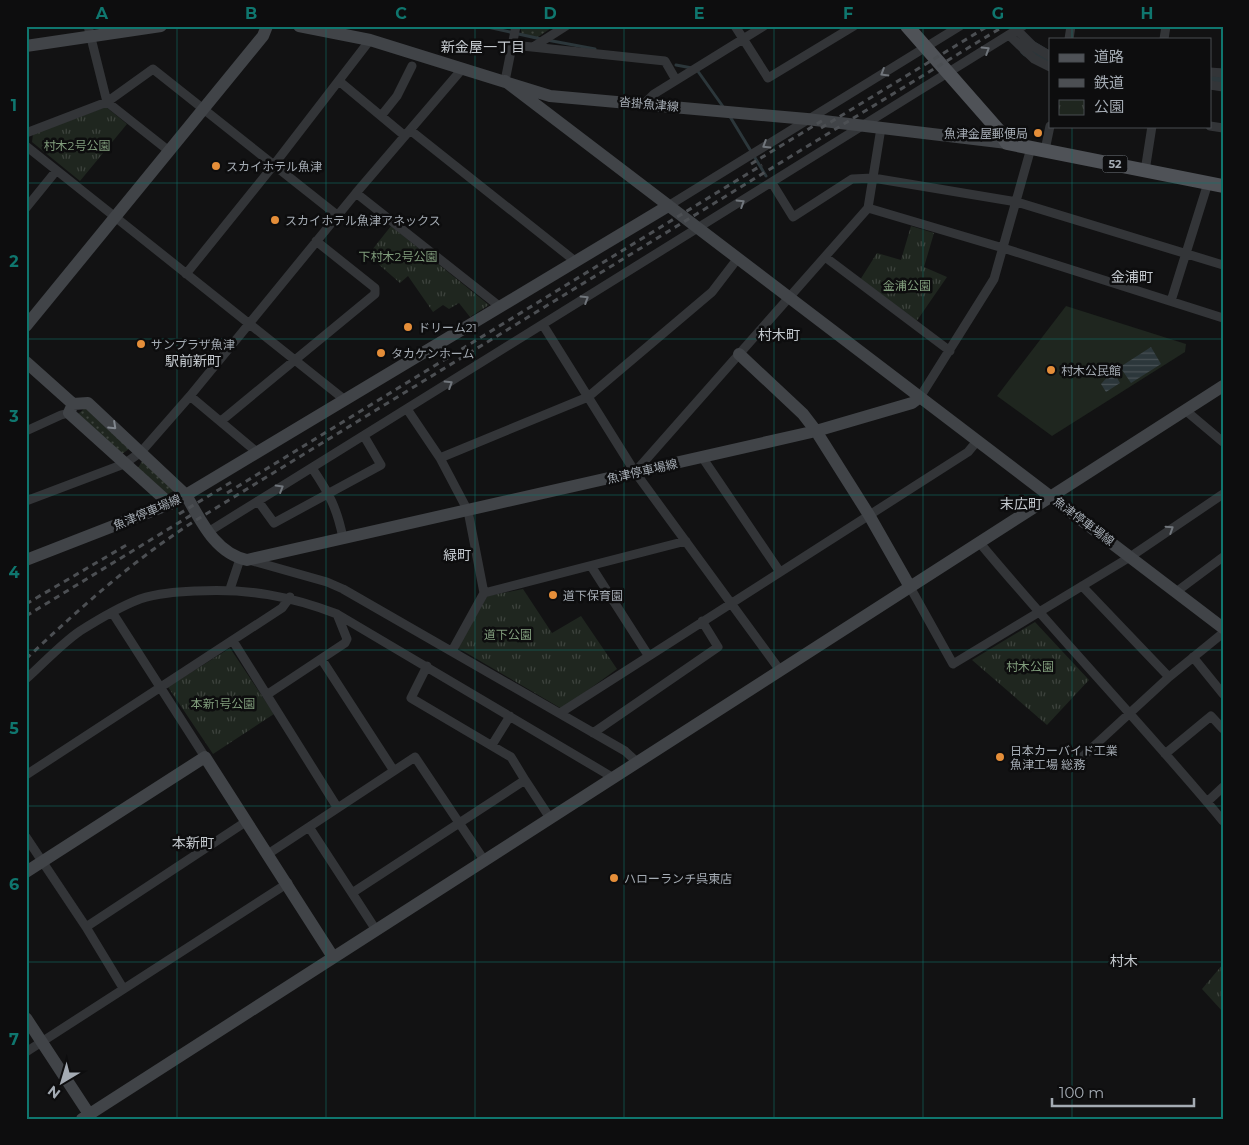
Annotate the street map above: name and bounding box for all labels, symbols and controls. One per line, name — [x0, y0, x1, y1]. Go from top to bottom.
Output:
text: A — [95, 4, 109, 23]
text: B — [245, 4, 257, 23]
text: C — [395, 4, 407, 23]
text: D — [543, 4, 557, 23]
text: E — [694, 4, 704, 23]
text: F — [843, 4, 853, 23]
text: G — [992, 4, 1004, 23]
text: H — [1141, 4, 1153, 23]
district label: 新金屋一丁目 — [441, 38, 525, 56]
legend — [1049, 38, 1212, 128]
one-way arrow — [980, 47, 989, 56]
text: 道路 — [1094, 47, 1124, 66]
one-way arrow — [880, 67, 889, 77]
text: 鉄道 — [1094, 73, 1124, 92]
street label: 沓掛魚津線 — [618, 94, 680, 114]
text: 1 — [11, 96, 17, 115]
text: 公園 — [1094, 97, 1124, 116]
place label: 魚津金屋郵便局 — [944, 126, 1028, 141]
marker: 魚津金屋郵便局 — [1032, 127, 1044, 139]
park label: 村木2号公園 — [44, 138, 110, 153]
one-way arrow — [762, 138, 771, 148]
road number: 52 — [1102, 156, 1128, 172]
place label: スカイホテル魚津 — [226, 159, 322, 174]
marker: スカイホテル魚津 — [210, 160, 222, 172]
one-way arrow — [735, 199, 744, 209]
place label: スカイホテル魚津アネックス — [285, 213, 441, 228]
marker: スカイホテル魚津アネックス — [269, 214, 281, 226]
park label: 下村木2号公園 — [359, 249, 437, 264]
text: 2 — [9, 252, 19, 271]
district label: 金浦町 — [1111, 268, 1153, 286]
park label: 金浦公園 — [883, 278, 931, 293]
one-way arrow — [579, 296, 588, 306]
place label: ドリーム21 — [418, 320, 477, 335]
marker: ドリーム21 — [402, 321, 414, 333]
district label: 村木町 — [758, 326, 800, 344]
place label: サンプラザ魚津 — [151, 337, 235, 352]
marker: サンプラザ魚津 — [135, 338, 147, 350]
place label: タカケンホーム — [391, 346, 474, 361]
marker: タカケンホーム — [375, 347, 387, 359]
district label: 駅前新町 — [165, 352, 221, 370]
place label: 村木公民館 — [1061, 363, 1121, 378]
marker: 村木公民館 — [1045, 364, 1057, 376]
one-way arrow — [443, 380, 452, 390]
text: 3 — [8, 407, 19, 426]
one-way arrow — [107, 420, 116, 429]
street label: 魚津停車場線 — [605, 456, 679, 486]
one-way arrow — [274, 485, 283, 495]
street label: 魚津停車場線 — [111, 491, 183, 533]
street label: 魚津停車場線 — [1051, 493, 1117, 549]
district label: 末広町 — [1000, 495, 1042, 513]
one-way arrow — [1165, 525, 1174, 535]
district label: 緑町 — [443, 546, 471, 564]
text: 4 — [8, 563, 20, 582]
place label: 道下保育園 — [563, 588, 623, 603]
marker: 道下保育園 — [547, 589, 559, 601]
park label: 道下公園 — [484, 627, 532, 642]
park label: 村木公園 — [1006, 659, 1054, 674]
park label: 本新1号公園 — [191, 696, 255, 711]
text: 5 — [9, 719, 19, 738]
place label: 日本カーバイド工業 魚津工場 総務 — [1010, 743, 1118, 772]
marker: 日本カーバイド工業 魚津工場 総務 — [994, 751, 1006, 763]
district label: 本新町 — [172, 834, 214, 852]
place label: ハローランチ呉東店 — [624, 871, 732, 886]
marker: ハローランチ呉東店 — [608, 872, 620, 884]
text: 6 — [9, 875, 19, 894]
district label: 村木 — [1110, 952, 1138, 970]
text: 7 — [9, 1030, 19, 1049]
north arrow — [38, 1058, 88, 1108]
scale bar — [1052, 1075, 1194, 1107]
text: N — [44, 1082, 64, 1103]
text: 100 m — [1059, 1083, 1104, 1102]

